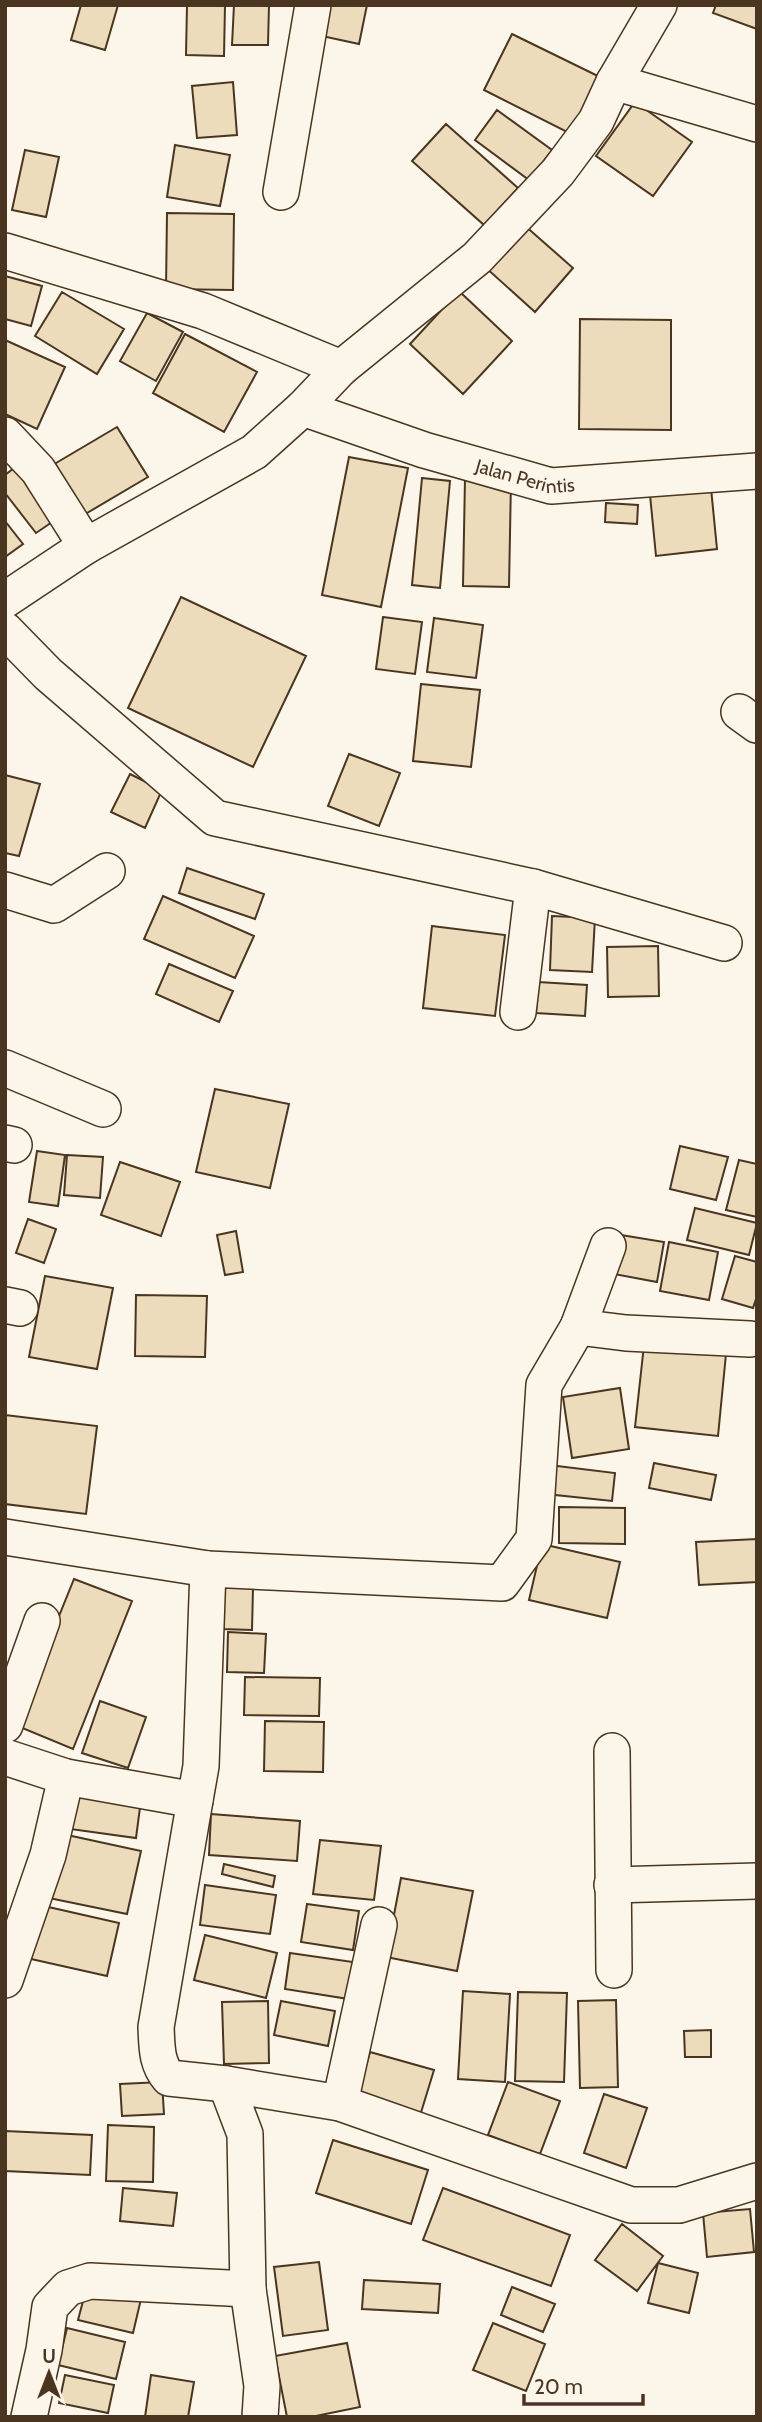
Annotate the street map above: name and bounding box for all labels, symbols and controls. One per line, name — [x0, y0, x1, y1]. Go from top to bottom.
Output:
street label: Jalan Perintis — [472, 454, 576, 498]
north arrow — [14, 2338, 84, 2408]
text: U — [42, 2345, 56, 2368]
scale bar — [524, 2362, 643, 2406]
text: 20 m — [534, 2374, 583, 2399]

